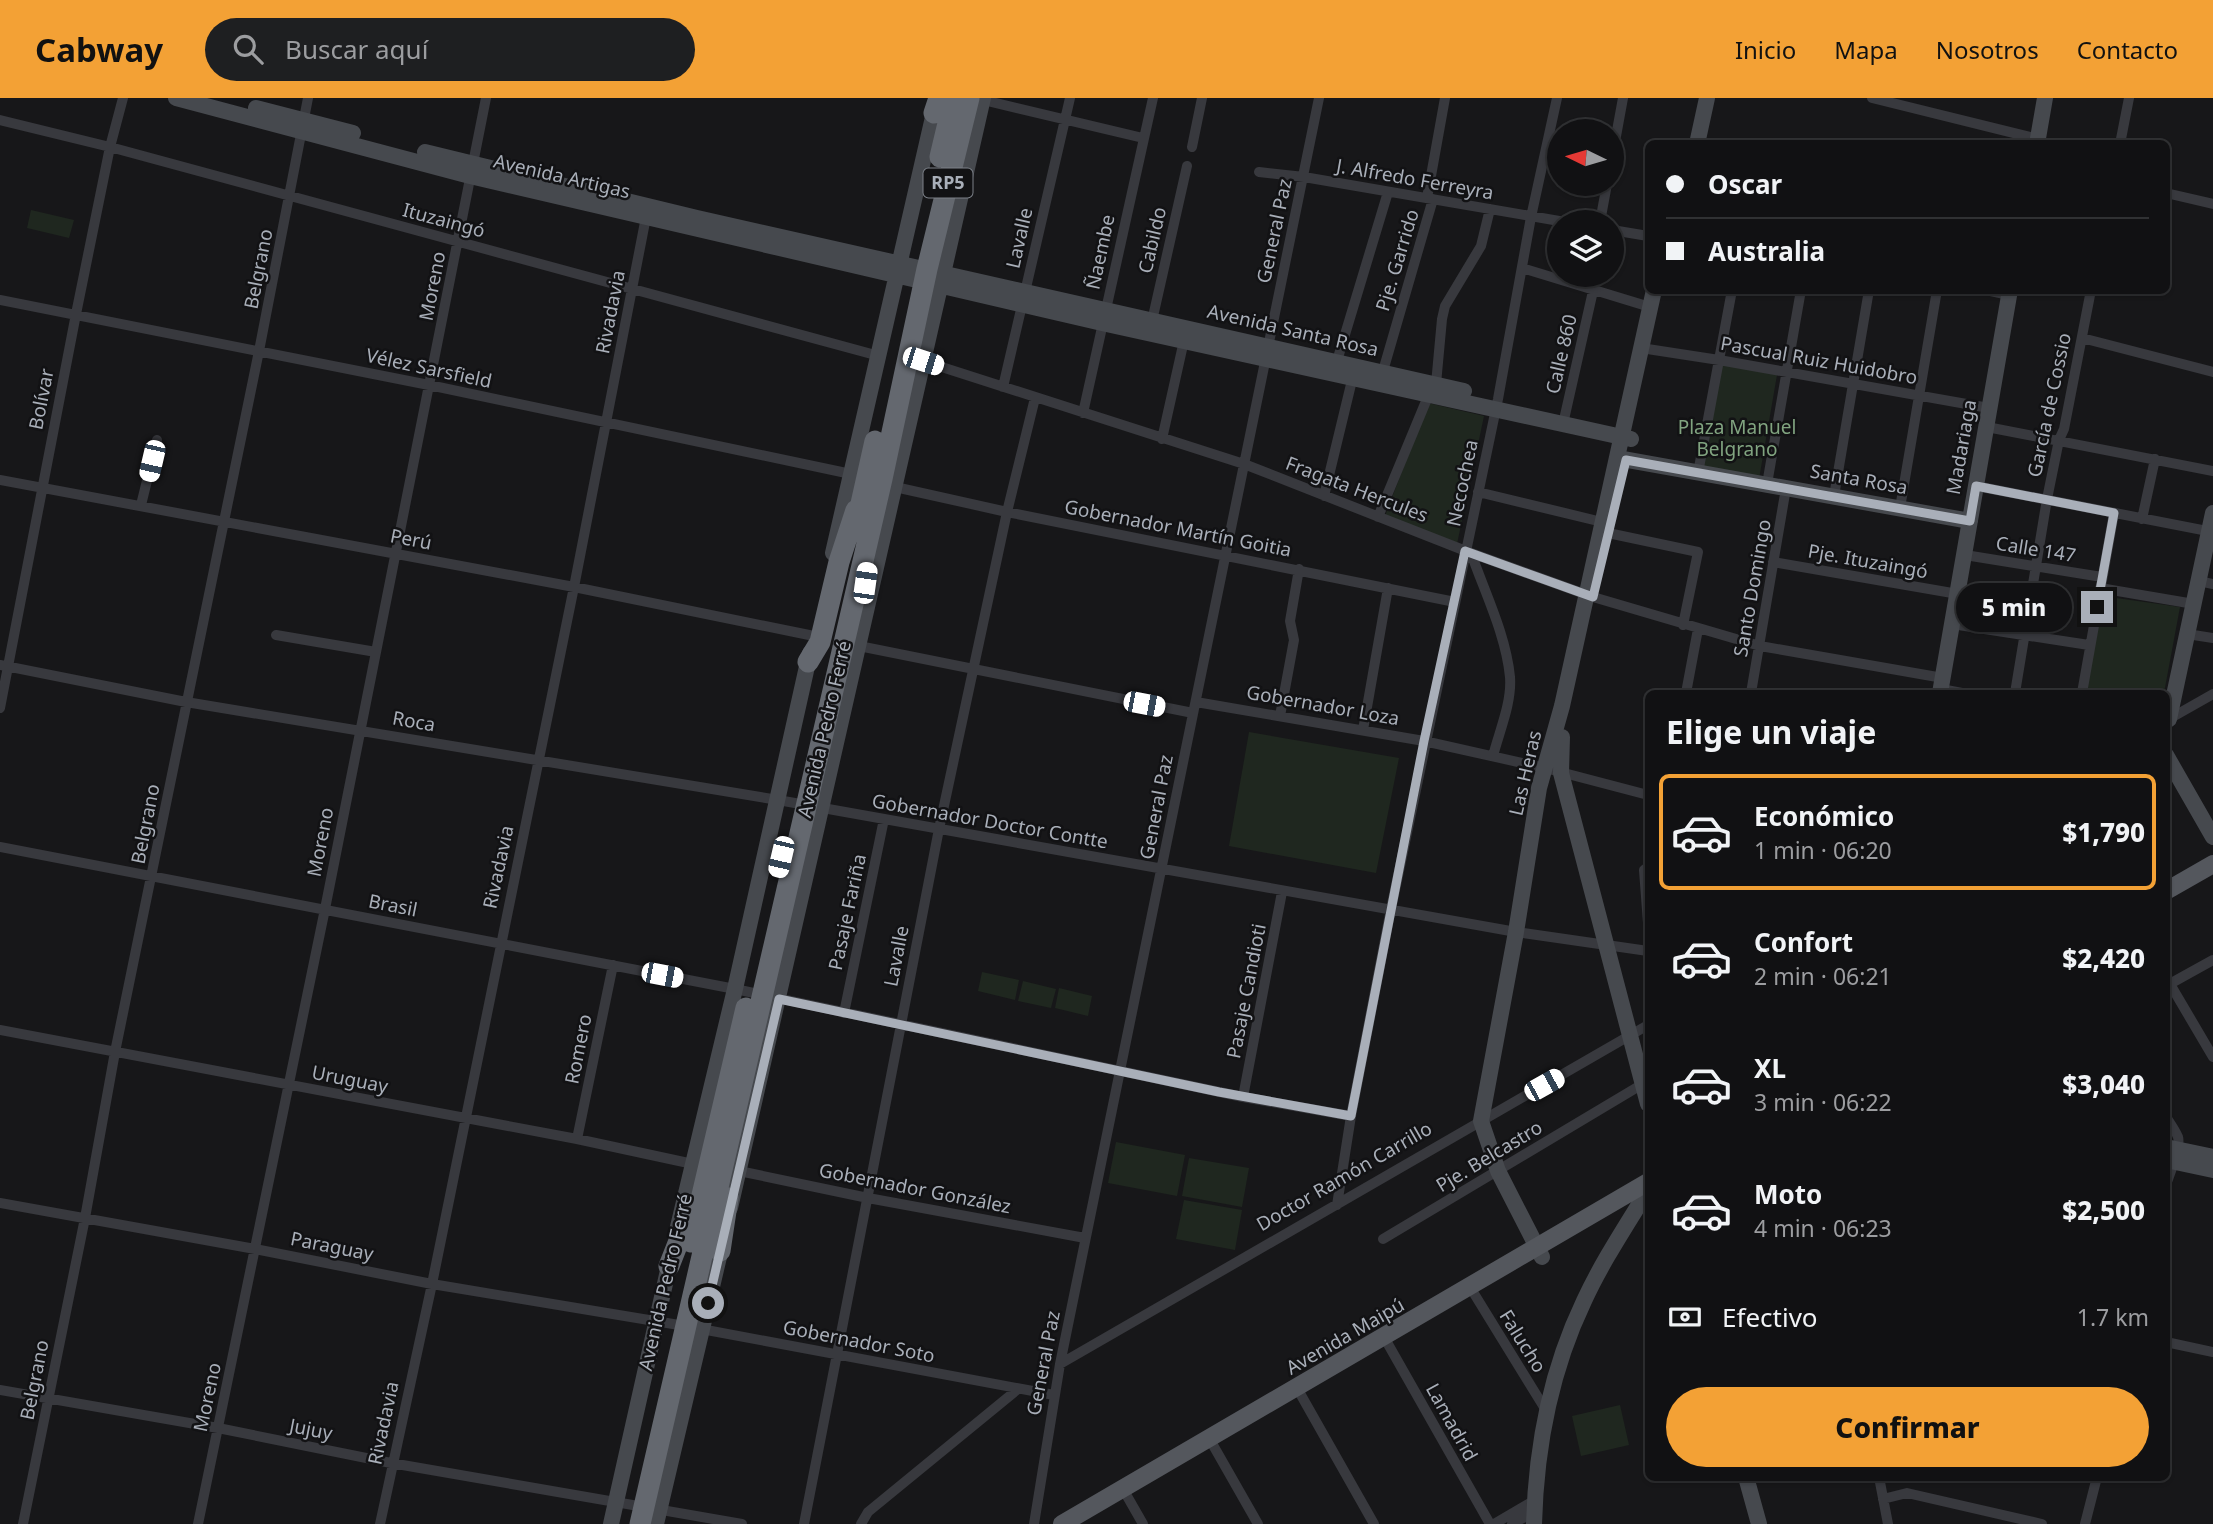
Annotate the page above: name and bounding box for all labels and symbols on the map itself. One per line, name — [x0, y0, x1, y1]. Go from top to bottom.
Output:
north arrow — [1547, 119, 1624, 196]
street label: Avenida Artigas — [491, 148, 633, 204]
street label: J. Alfredo Ferreyra — [1332, 152, 1496, 206]
road number: RP5 — [923, 168, 972, 198]
street label: General Paz — [1250, 176, 1298, 286]
street label: Ituzaingó — [400, 197, 488, 243]
street label: Cabildo — [1132, 204, 1172, 276]
street label: Lavalle — [999, 205, 1039, 271]
street label: Pje. Garrido — [1369, 206, 1425, 314]
street label: Ñaembe — [1079, 212, 1121, 292]
street label: Belgrano — [238, 227, 278, 311]
street label: Moreno — [413, 249, 451, 323]
street label: Rivadavia — [589, 268, 631, 356]
street label: Avenida Santa Rosa — [1205, 298, 1381, 362]
street label: Calle 860 — [1539, 312, 1583, 396]
street label: Pascual Ruiz Huidobro — [1719, 330, 1919, 390]
street label: García de Cossio — [2021, 330, 2077, 480]
street label: Vélez Sarsfield — [364, 342, 494, 394]
car — [900, 345, 947, 377]
street label: Bolívar — [22, 366, 60, 432]
street label: Madariaga — [1940, 397, 1982, 497]
park label: Plaza Manuel Belgrano — [1678, 414, 1796, 462]
street label: Necochea — [1440, 437, 1484, 529]
car — [138, 438, 167, 484]
street label: Fragata Hercules — [1282, 450, 1432, 528]
street label: Santa Rosa — [1808, 458, 1910, 500]
street label: Gobernador Martín Goitia — [1062, 493, 1294, 563]
street label: Santo Domingo — [1727, 517, 1777, 659]
street label: Perú — [388, 522, 434, 556]
street label: Calle 147 — [1994, 530, 2078, 568]
street label: Pje. Ituzaingó — [1806, 538, 1930, 584]
car — [852, 561, 879, 605]
callout: 5 min — [1957, 582, 2072, 632]
route end — [2081, 591, 2113, 623]
street label: Avenida Pedro Ferré — [791, 638, 857, 820]
street label: Gobernador Loza — [1245, 679, 1401, 731]
car — [1122, 690, 1167, 718]
street label: Roca — [391, 704, 437, 738]
street label: Las Heras — [1503, 728, 1547, 818]
street label: General Paz — [1133, 752, 1179, 862]
street label: Belgrano — [125, 782, 165, 866]
street label: Gobernador Doctor Contte — [870, 787, 1110, 855]
street label: Moreno — [301, 805, 339, 879]
street label: Rivadavia — [476, 823, 520, 911]
car — [767, 834, 796, 880]
street label: Pasaje Fariña — [822, 852, 872, 972]
street label: Brasil — [366, 888, 420, 922]
street label: Pasaje Candioti — [1220, 921, 1272, 1061]
street label: Lavalle — [877, 923, 915, 989]
car — [640, 961, 685, 989]
street label: Romero — [558, 1012, 598, 1086]
street label: Uruguay — [310, 1059, 391, 1099]
car — [1521, 1066, 1568, 1104]
street label: Pje. Belcastro — [1431, 1114, 1547, 1198]
street label: Doctor Ramón Carrillo — [1251, 1115, 1437, 1237]
street label: Gobernador González — [817, 1157, 1013, 1219]
street label: Avenida Pedro Ferré — [632, 1191, 698, 1373]
street label: Paraguay — [288, 1225, 376, 1267]
route start — [692, 1287, 724, 1319]
street label: Avenida Maipú — [1281, 1292, 1409, 1380]
street label: Falucho — [1494, 1305, 1552, 1377]
street label: General Paz — [1020, 1308, 1066, 1418]
street label: Gobernador Soto — [781, 1314, 937, 1368]
street label: Belgrano — [14, 1338, 54, 1422]
street label: Moreno — [187, 1360, 227, 1434]
street label: Lamadrid — [1420, 1378, 1484, 1466]
street label: Rivadavia — [361, 1379, 405, 1467]
street label: Jujuy — [285, 1412, 335, 1446]

